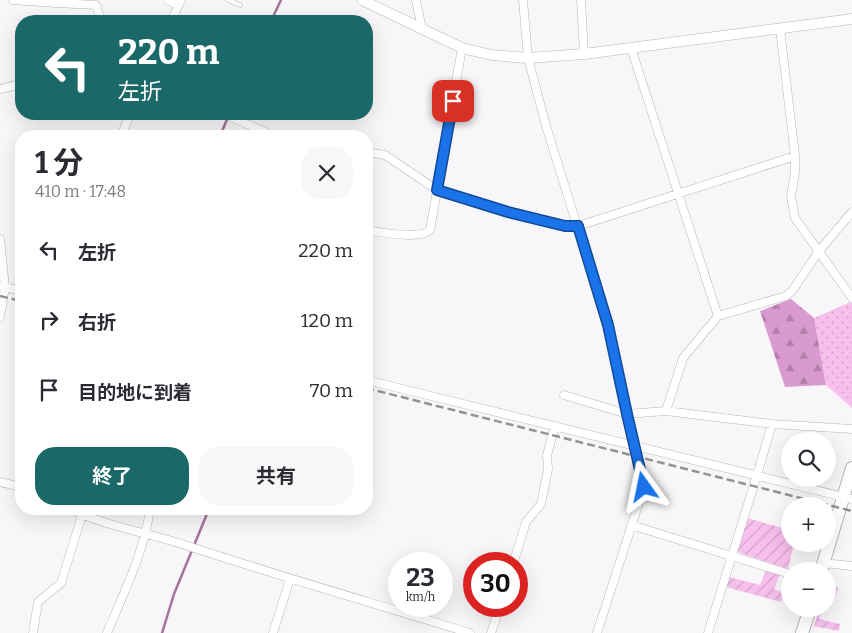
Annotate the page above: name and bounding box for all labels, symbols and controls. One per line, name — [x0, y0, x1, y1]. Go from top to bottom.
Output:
text: 220 m — [118, 31, 219, 73]
icon: left — [35, 35, 100, 100]
text: 左折 — [118, 78, 162, 105]
pin — [432, 80, 474, 122]
icon: arrive — [439, 87, 467, 115]
text: 1 分 — [35, 145, 83, 181]
button: close — [301, 147, 353, 199]
text: 410 m · 17:48 — [35, 182, 126, 201]
icon: left — [35, 236, 63, 264]
text: 220 m — [298, 239, 353, 262]
text: 左折 — [78, 241, 116, 264]
icon: right — [35, 306, 63, 334]
text: 120 m — [301, 309, 353, 332]
text: 右折 — [78, 311, 116, 334]
icon: arrive — [35, 376, 63, 404]
text: 70 m — [310, 379, 353, 402]
text: 目的地に到着 — [78, 381, 192, 404]
map controls — [781, 432, 836, 617]
button: search — [781, 432, 836, 487]
button: 終了 — [35, 447, 189, 505]
button: 共有 — [199, 447, 353, 505]
position arrow — [617, 460, 669, 512]
button: + — [781, 497, 836, 552]
speed limit sign: 30 — [463, 552, 528, 617]
button: − — [781, 562, 836, 617]
text: 23 — [406, 563, 435, 593]
text: km/h — [406, 590, 435, 604]

